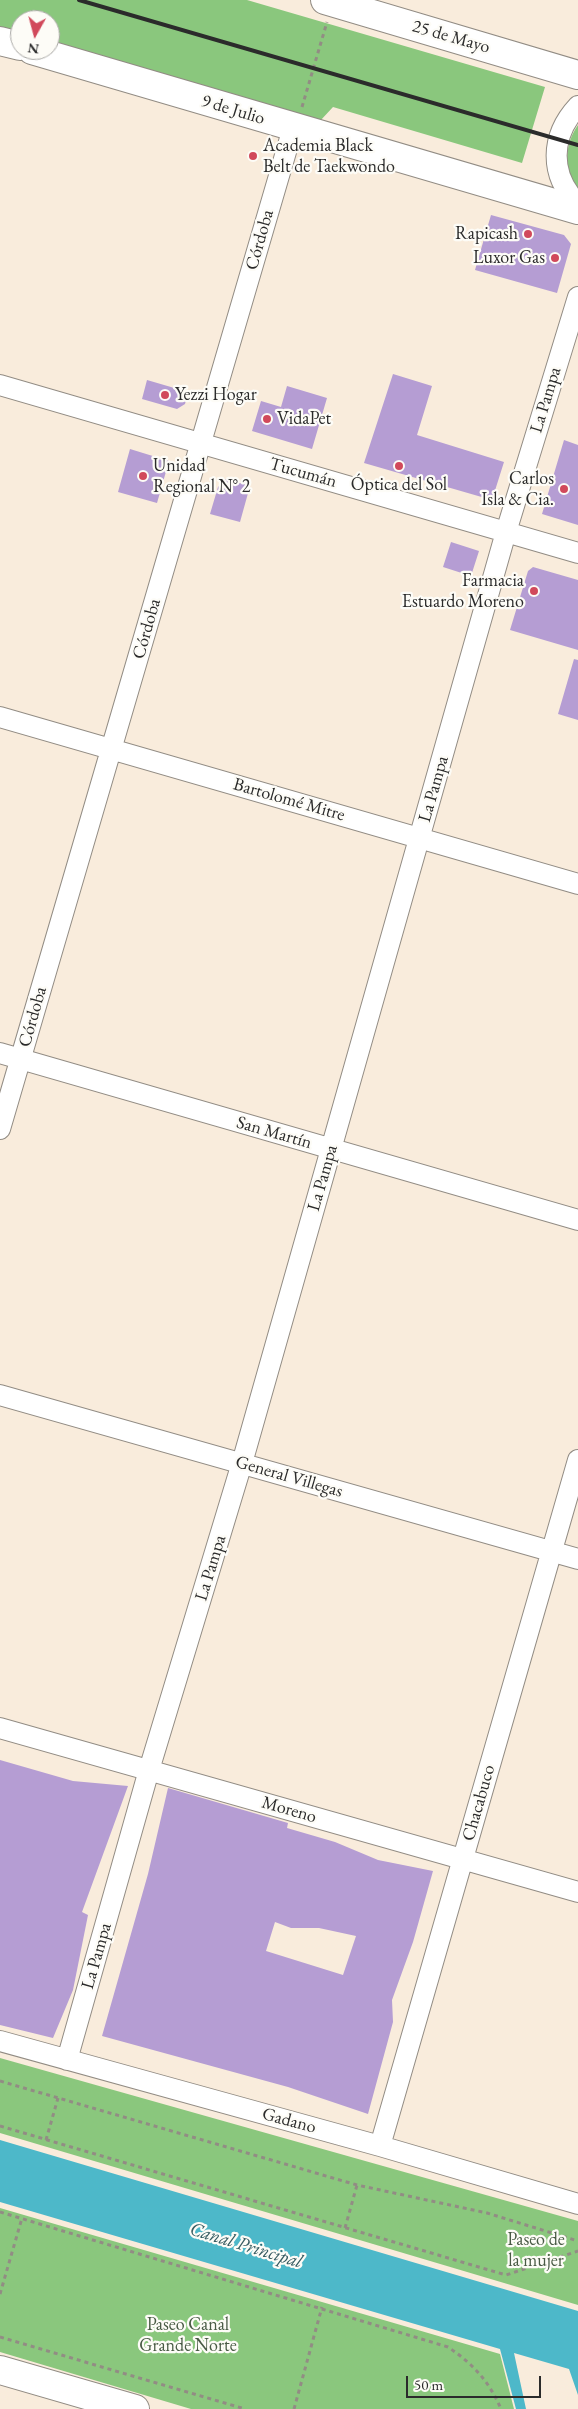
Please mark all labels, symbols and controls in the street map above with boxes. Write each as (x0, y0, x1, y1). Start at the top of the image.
north arrow (10, 10, 60, 60)
street label: 25 de Mayo (410, 16, 492, 58)
text: N (27, 39, 40, 59)
street label: 9 de Julio (199, 90, 267, 130)
place label: Academia Black Belt de Taekwondo (263, 135, 395, 178)
marker: Academia Black Belt de Taekwondo (247, 150, 259, 162)
street label: Córdoba (241, 207, 279, 273)
place label: Rapicash (455, 223, 518, 245)
marker: Rapicash (522, 228, 534, 240)
place label: Luxor Gas (473, 247, 545, 269)
marker: Luxor Gas (549, 252, 561, 264)
street label: La Pampa (526, 364, 566, 436)
place label: Yezzi Hogar (175, 384, 257, 406)
marker: Yezzi Hogar (159, 389, 171, 401)
place label: VidaPet (277, 408, 331, 430)
marker: VidaPet (261, 413, 273, 425)
street label: Tucumán (267, 453, 339, 493)
place label: Unidad Regional N° 2 (153, 455, 250, 498)
marker: Óptica del Sol (393, 460, 405, 472)
place label: Carlos Isla & Cia. (481, 468, 554, 510)
marker: Unidad Regional N° 2 (137, 470, 149, 482)
place label: Óptica del Sol (351, 474, 447, 496)
marker: Carlos Isla & Cia. (558, 483, 570, 495)
place label: Farmacia Estuardo Moreno (402, 570, 524, 612)
marker: Farmacia Estuardo Moreno (528, 585, 540, 597)
street label: Córdoba (128, 596, 166, 662)
street label: La Pampa (414, 753, 454, 825)
street label: Bartolomé Mitre (231, 774, 347, 826)
street label: Córdoba (14, 984, 52, 1050)
street label: San Martín (234, 1112, 314, 1154)
street label: La Pampa (303, 1142, 343, 1214)
street label: General Villegas (233, 1451, 345, 1503)
street label: La Pampa (191, 1532, 231, 1604)
street label: Chacabuco (458, 1762, 500, 1844)
street label: Moreno (259, 1792, 319, 1828)
street label: La Pampa (77, 1920, 117, 1992)
street label: Gadano (260, 2103, 318, 2139)
water label: Canal Principal (187, 2218, 305, 2274)
park label: Paseo de la mujer (507, 2229, 565, 2272)
park label: Paseo Canal Grande Norte (139, 2314, 237, 2356)
scale bar (408, 2366, 543, 2398)
text: 50 m (414, 2375, 443, 2394)

